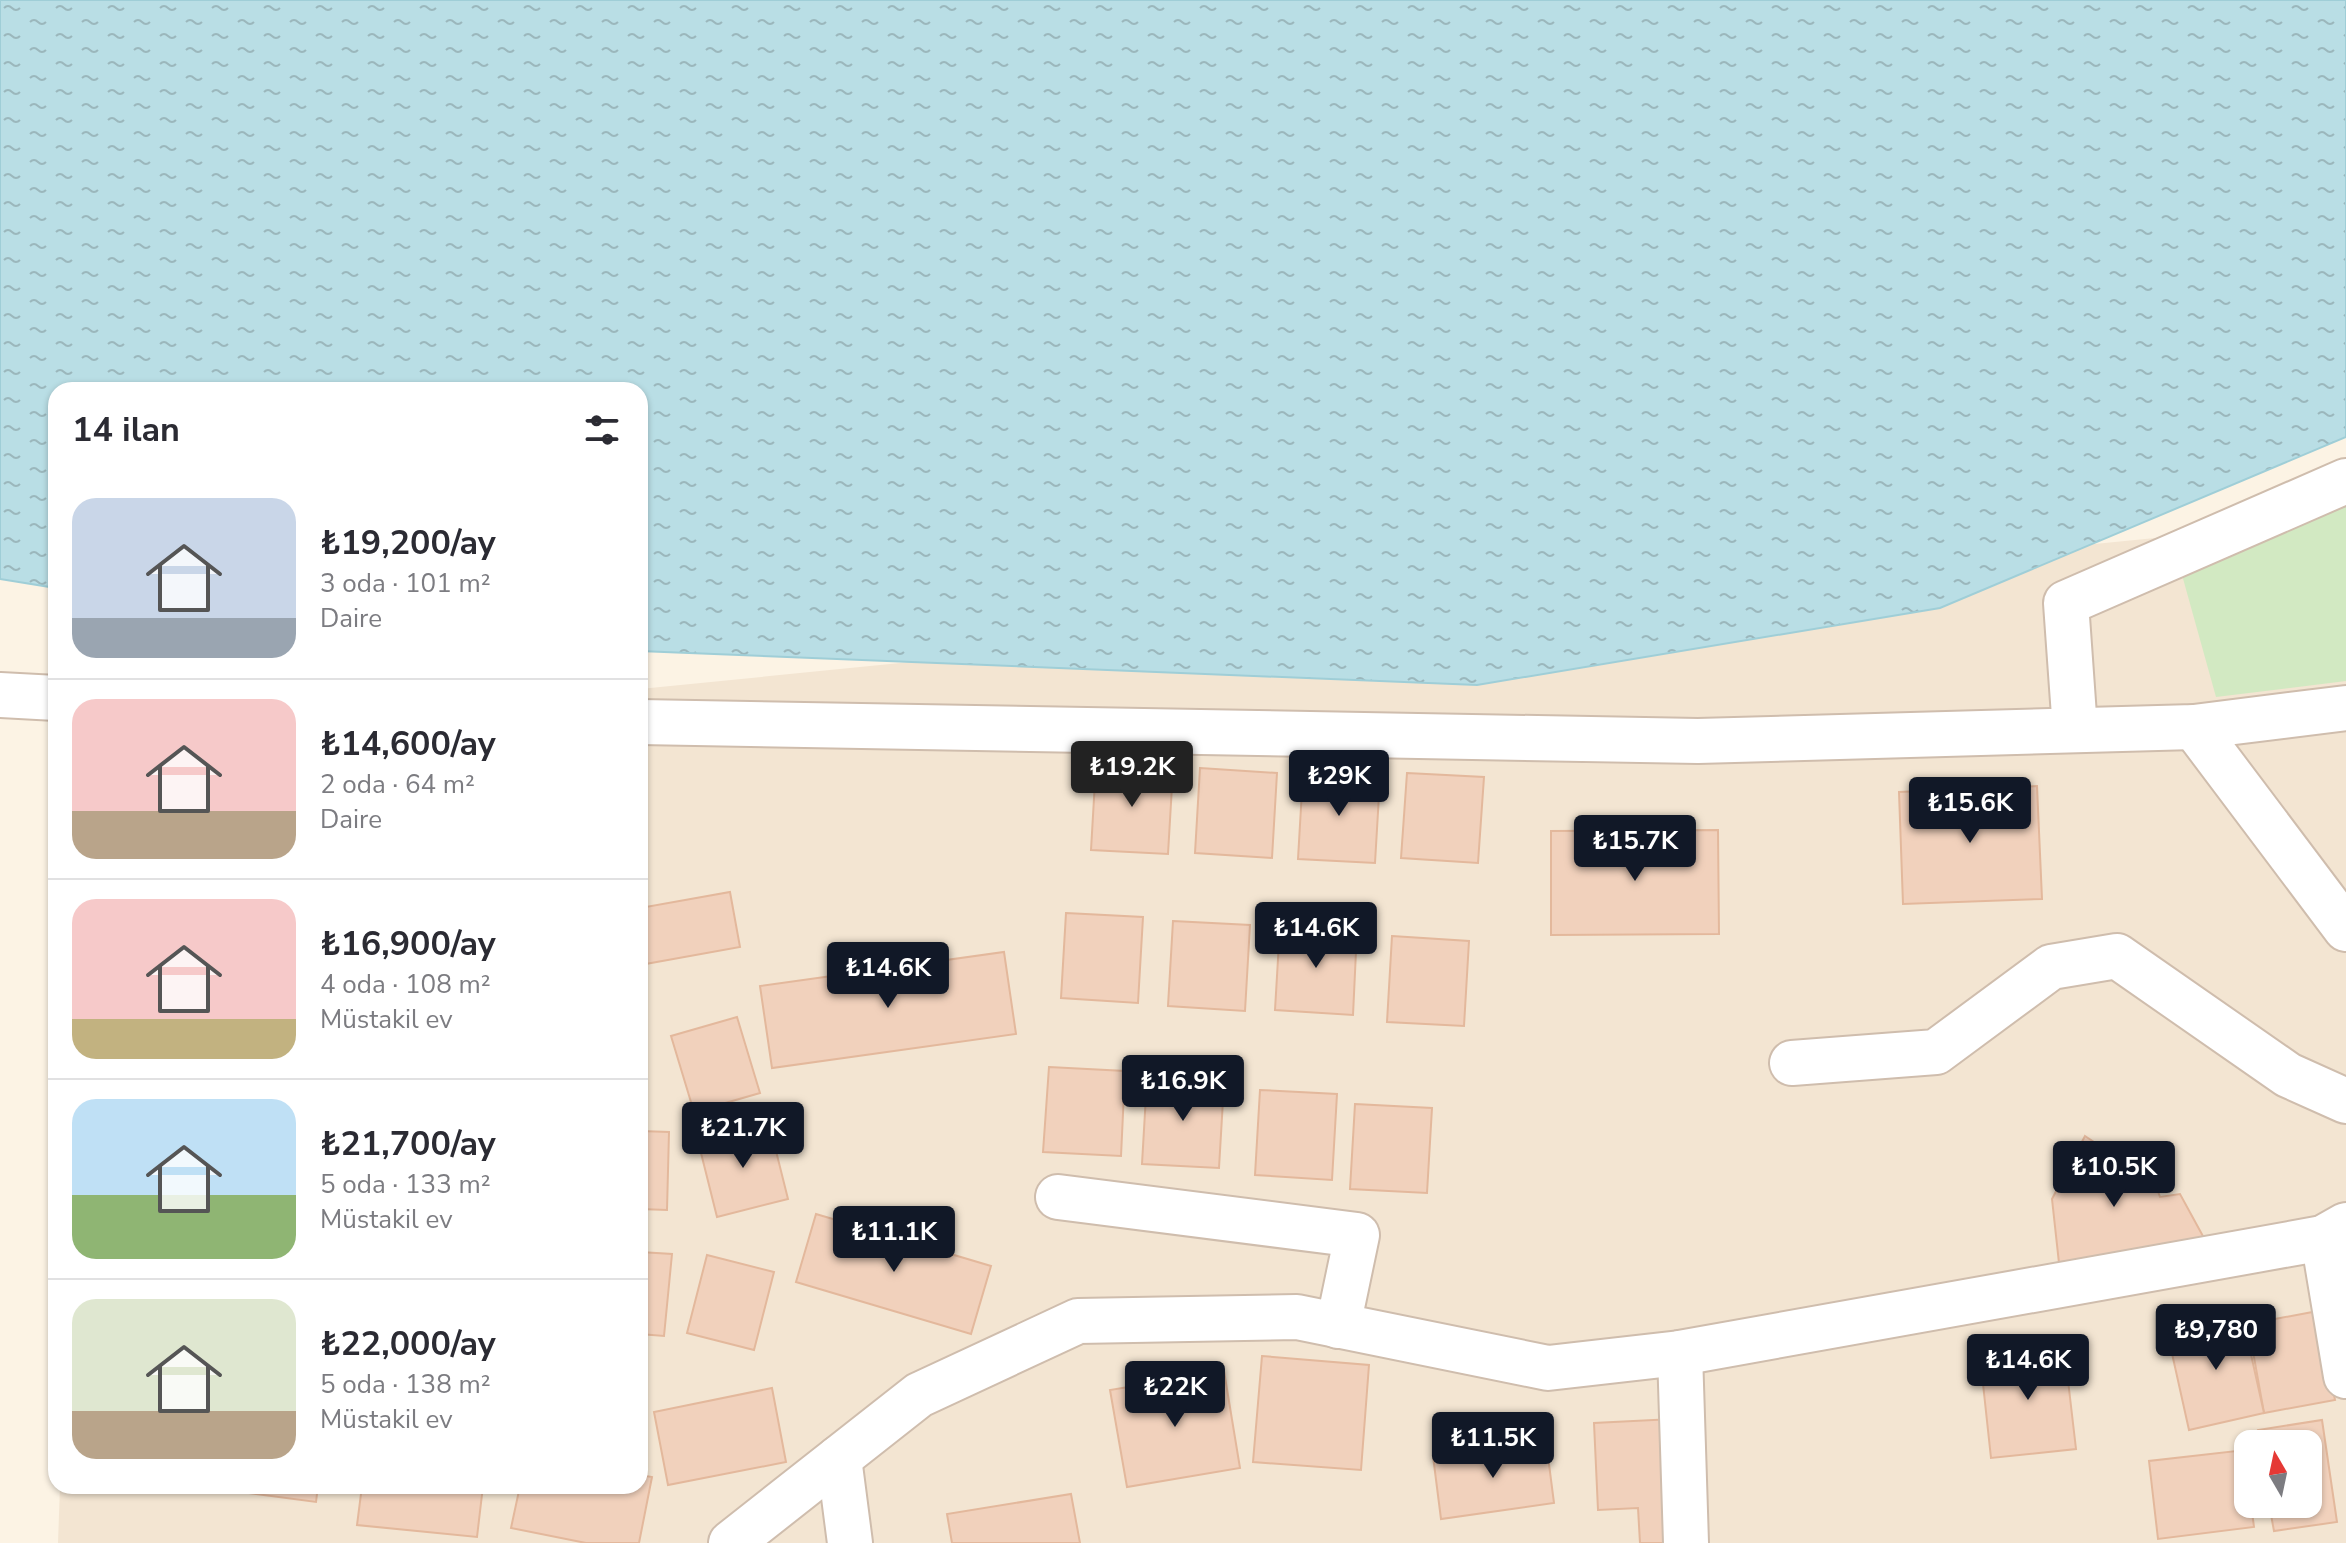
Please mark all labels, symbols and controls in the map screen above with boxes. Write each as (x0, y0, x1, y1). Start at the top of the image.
text: 14 ilan (72, 407, 180, 453)
icon: filters (580, 408, 624, 452)
text: ₺19,200/ay (320, 520, 496, 566)
icon: home (136, 530, 232, 626)
text: 3 oda · 101 m² (320, 566, 491, 601)
text: Daire (320, 601, 382, 636)
text: ₺14,600/ay (320, 721, 496, 767)
icon: home (136, 731, 232, 827)
pin: ₺19.2K (1067, 741, 1197, 809)
text: ₺19.2K (1089, 749, 1175, 784)
pin: ₺29K (1292, 750, 1386, 818)
text: ₺29K (1307, 758, 1371, 793)
text: 2 oda · 64 m² (320, 767, 475, 802)
pin: ₺15.6K (1905, 777, 2035, 845)
text: ₺15.6K (1927, 785, 2013, 820)
text: Daire (320, 802, 382, 837)
pin: ₺15.7K (1570, 815, 1700, 883)
text: ₺15.7K (1592, 823, 1678, 858)
pin: ₺14.6K (1251, 902, 1381, 970)
text: ₺14.6K (1273, 910, 1359, 945)
text: ₺16,900/ay (320, 921, 496, 967)
icon: home (136, 931, 232, 1027)
pin: ₺14.6K (823, 942, 953, 1010)
text: ₺14.6K (845, 950, 931, 985)
text: 4 oda · 108 m² (320, 967, 491, 1002)
text: Müstakil ev (320, 1002, 453, 1037)
pin: ₺16.9K (1118, 1055, 1248, 1123)
text: ₺16.9K (1140, 1063, 1226, 1098)
pin: ₺21.7K (678, 1102, 808, 1170)
text: ₺21.7K (700, 1110, 786, 1145)
text: ₺21,700/ay (320, 1121, 496, 1167)
icon: home (136, 1131, 232, 1227)
pin: ₺10.5K (2049, 1141, 2179, 1209)
text: ₺10.5K (2071, 1149, 2157, 1184)
text: 5 oda · 133 m² (320, 1167, 491, 1202)
text: Müstakil ev (320, 1202, 453, 1237)
pin: ₺11.1K (829, 1206, 959, 1274)
text: ₺11.1K (851, 1214, 937, 1249)
pin: ₺9,780 (2151, 1304, 2281, 1372)
text: ₺9,780 (2174, 1312, 2258, 1347)
text: ₺22,000/ay (320, 1321, 496, 1367)
icon: home (136, 1331, 232, 1427)
pin: ₺14.6K (1963, 1334, 2093, 1402)
text: ₺14.6K (1985, 1342, 2071, 1377)
pin: ₺22K (1128, 1361, 1222, 1429)
text: 5 oda · 138 m² (320, 1367, 491, 1402)
text: ₺22K (1143, 1369, 1207, 1404)
text: Müstakil ev (320, 1402, 453, 1437)
pin: ₺11.5K (1428, 1412, 1558, 1480)
text: ₺11.5K (1450, 1420, 1536, 1455)
north arrow (2234, 1430, 2322, 1518)
map controls (2234, 1430, 2322, 1518)

